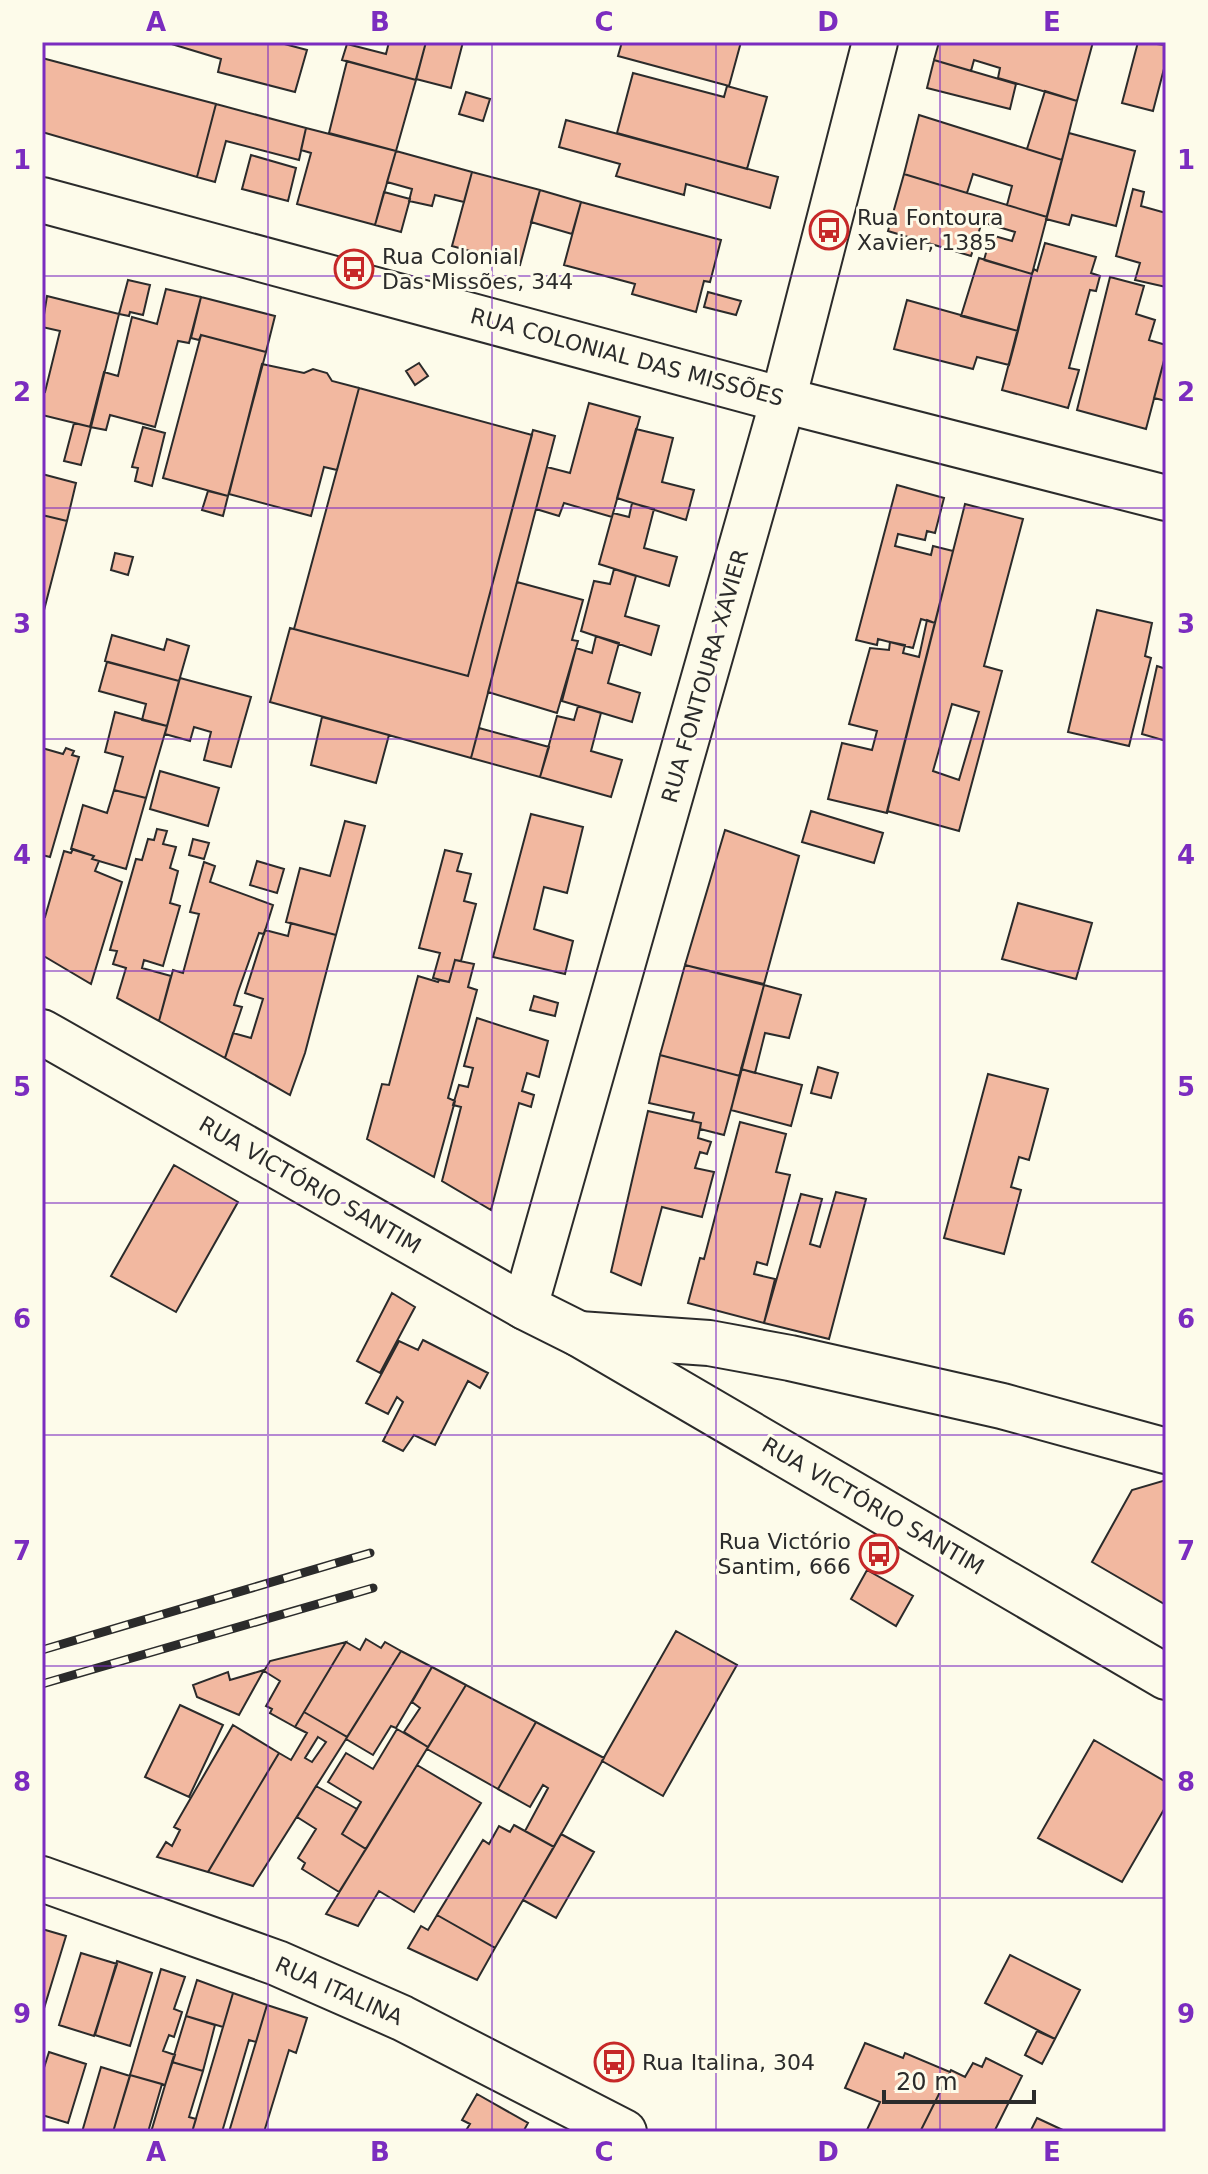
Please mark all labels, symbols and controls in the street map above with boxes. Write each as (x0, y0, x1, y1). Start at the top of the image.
text: A (146, 7, 166, 37)
text: B (370, 7, 390, 37)
text: C (594, 7, 614, 37)
text: D (817, 7, 839, 37)
text: E (1043, 7, 1061, 37)
text: 1 (13, 145, 31, 175)
text: 1 (1177, 145, 1195, 175)
place label: Rua Fontoura Xavier, 1385 (857, 205, 1004, 255)
bus stop icon: Rua Fontoura Xavier, 1385 (808, 209, 850, 251)
place label: Rua Colonial Das Missões, 344 (382, 244, 573, 294)
bus stop icon: Rua Colonial Das Missões, 344 (333, 248, 375, 290)
street label: RUA COLONIAL DAS MISSÕES (468, 302, 787, 411)
text: 2 (13, 377, 31, 407)
text: 2 (1177, 377, 1195, 407)
street label: RUA FONTOURA XAVIER (657, 546, 753, 806)
text: 3 (13, 609, 31, 639)
text: 3 (1177, 609, 1195, 639)
text: 4 (13, 840, 31, 870)
text: 4 (1177, 840, 1195, 870)
text: 5 (13, 1072, 31, 1102)
text: 5 (1177, 1072, 1195, 1102)
street label: RUA VICTÓRIO SANTIM (195, 1111, 425, 1259)
text: 6 (13, 1304, 31, 1334)
text: 6 (1177, 1304, 1195, 1334)
street label: RUA VICTÓRIO SANTIM (758, 1432, 988, 1580)
place label: Rua Victório Santim, 666 (717, 1529, 851, 1579)
bus stop icon: Rua Victório Santim, 666 (858, 1533, 900, 1575)
text: 7 (13, 1536, 31, 1566)
text: 7 (1177, 1536, 1195, 1566)
text: 8 (13, 1767, 31, 1797)
text: 8 (1177, 1767, 1195, 1797)
street label: RUA ITALINA (271, 1952, 407, 2030)
text: 9 (13, 1999, 31, 2029)
text: 9 (1177, 1999, 1195, 2029)
bus stop icon: Rua Italina, 304 (593, 2041, 635, 2083)
place label: Rua Italina, 304 (642, 2050, 815, 2075)
scale bar (884, 2054, 1034, 2104)
text: 20 m (896, 2068, 958, 2096)
text: A (146, 2137, 166, 2167)
text: B (370, 2137, 390, 2167)
text: C (594, 2137, 614, 2167)
text: D (817, 2137, 839, 2167)
text: E (1043, 2137, 1061, 2167)

